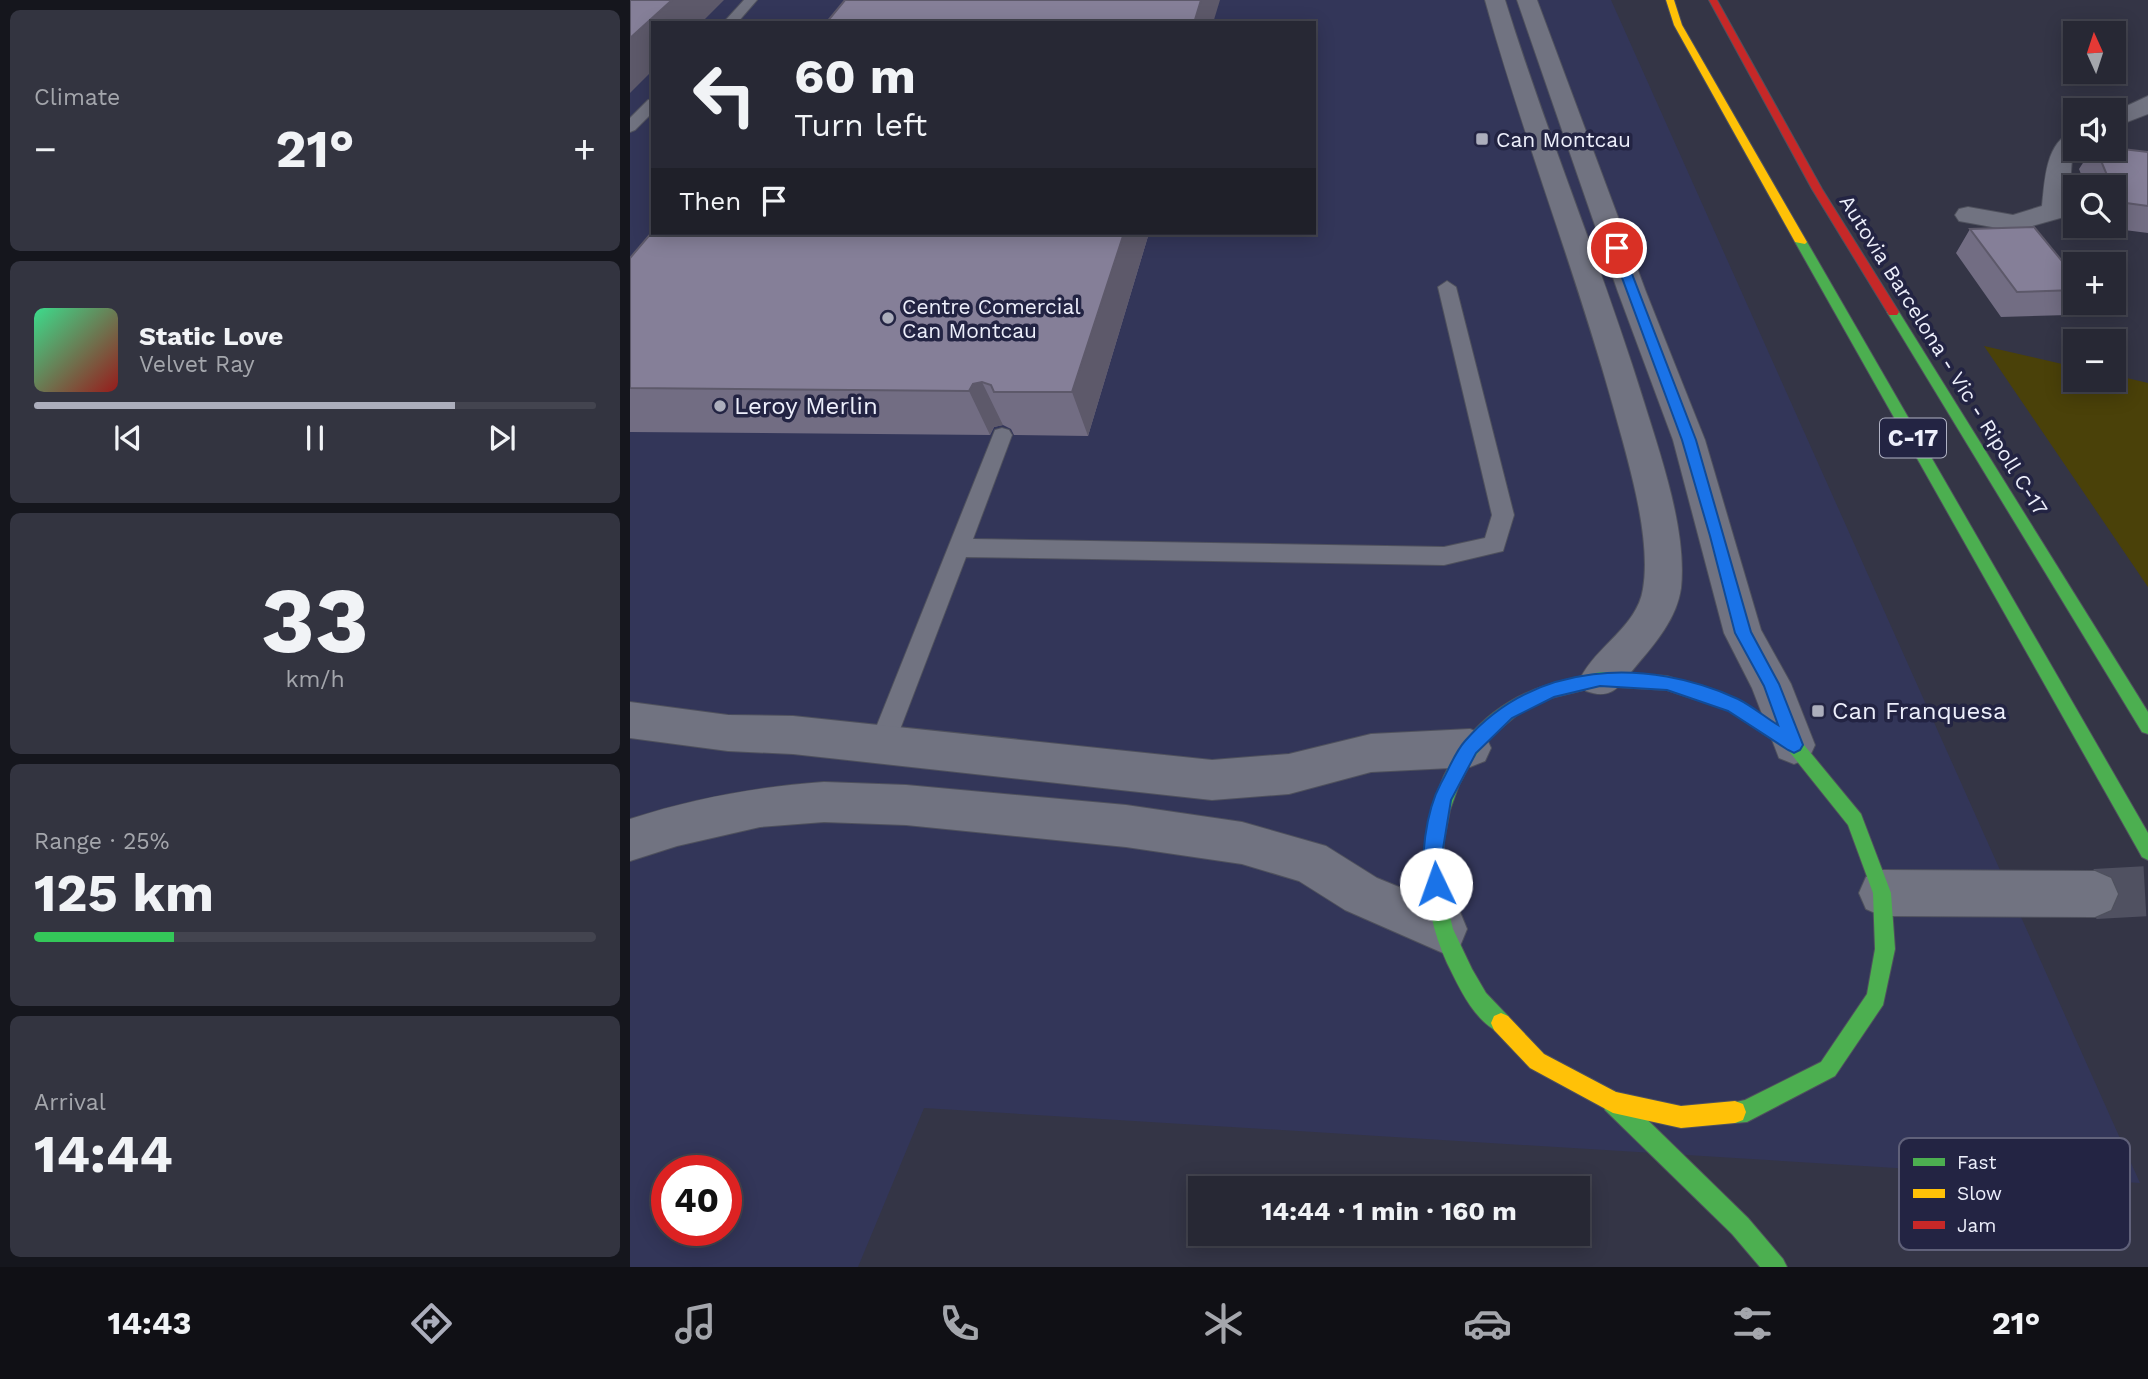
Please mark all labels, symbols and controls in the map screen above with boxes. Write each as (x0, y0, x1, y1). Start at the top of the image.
north arrow (2063, 21, 2126, 84)
map controls (2063, 21, 2126, 392)
text: 60 m (794, 47, 916, 105)
icon: left (679, 49, 770, 140)
text: Climate (34, 84, 120, 111)
button: sound (2063, 98, 2126, 161)
text: Turn left (794, 106, 927, 144)
text: 21° (275, 119, 355, 180)
text: − (34, 127, 57, 171)
text: + (573, 127, 596, 171)
place label: Can Montcau (1496, 127, 1631, 152)
marker: Can Montcau (1474, 131, 1490, 147)
button: search (2063, 175, 2126, 238)
icon: arrive (755, 182, 793, 220)
text: Then (679, 186, 741, 216)
street label: Autovia Barcelona - Vic - Ripoll C-17 (1834, 189, 2054, 521)
pin (1587, 218, 1647, 278)
icon: arrive (1598, 229, 1636, 267)
button: + (2063, 252, 2126, 315)
place label: Centre Comercial Can Montcau (902, 294, 1081, 343)
marker: Centre Comercial Can Montcau (880, 310, 896, 326)
text: Static Love (139, 321, 283, 351)
button: − (2063, 329, 2126, 392)
text: Velvet Ray (139, 351, 255, 378)
place label: Leroy Merlin (734, 392, 878, 420)
marker: Leroy Merlin (712, 398, 728, 414)
road number: C-17 (1880, 418, 1946, 458)
icon: previous (109, 419, 147, 457)
icon: pause (296, 419, 334, 457)
icon: next (483, 419, 521, 457)
text: 33 (261, 567, 369, 674)
text: km/h (285, 666, 345, 693)
place label: Can Franquesa (1832, 697, 2007, 725)
marker: Can Franquesa (1810, 703, 1826, 719)
text: Range · 25% (34, 828, 169, 855)
position arrow (1399, 847, 1473, 921)
text: 125 km (34, 863, 214, 924)
text: Arrival (34, 1089, 106, 1116)
text: 14:44 (34, 1124, 173, 1185)
legend (1899, 1138, 2130, 1250)
text: Fast (1957, 1151, 1996, 1174)
speed limit sign: 40 (651, 1155, 742, 1246)
text: Slow (1957, 1182, 2002, 1205)
text: 14:44 · 1 min · 160 m (1261, 1196, 1517, 1226)
text: Jam (1957, 1214, 1996, 1237)
icon: directions (407, 1299, 456, 1348)
icon: music (671, 1299, 720, 1348)
icon: phone (935, 1299, 984, 1348)
icon: climate (1199, 1299, 1248, 1348)
icon: car (1463, 1299, 1512, 1348)
icon: filters (1728, 1299, 1777, 1348)
text: 14:43 (108, 1304, 191, 1342)
text: 21° (1992, 1304, 2040, 1342)

